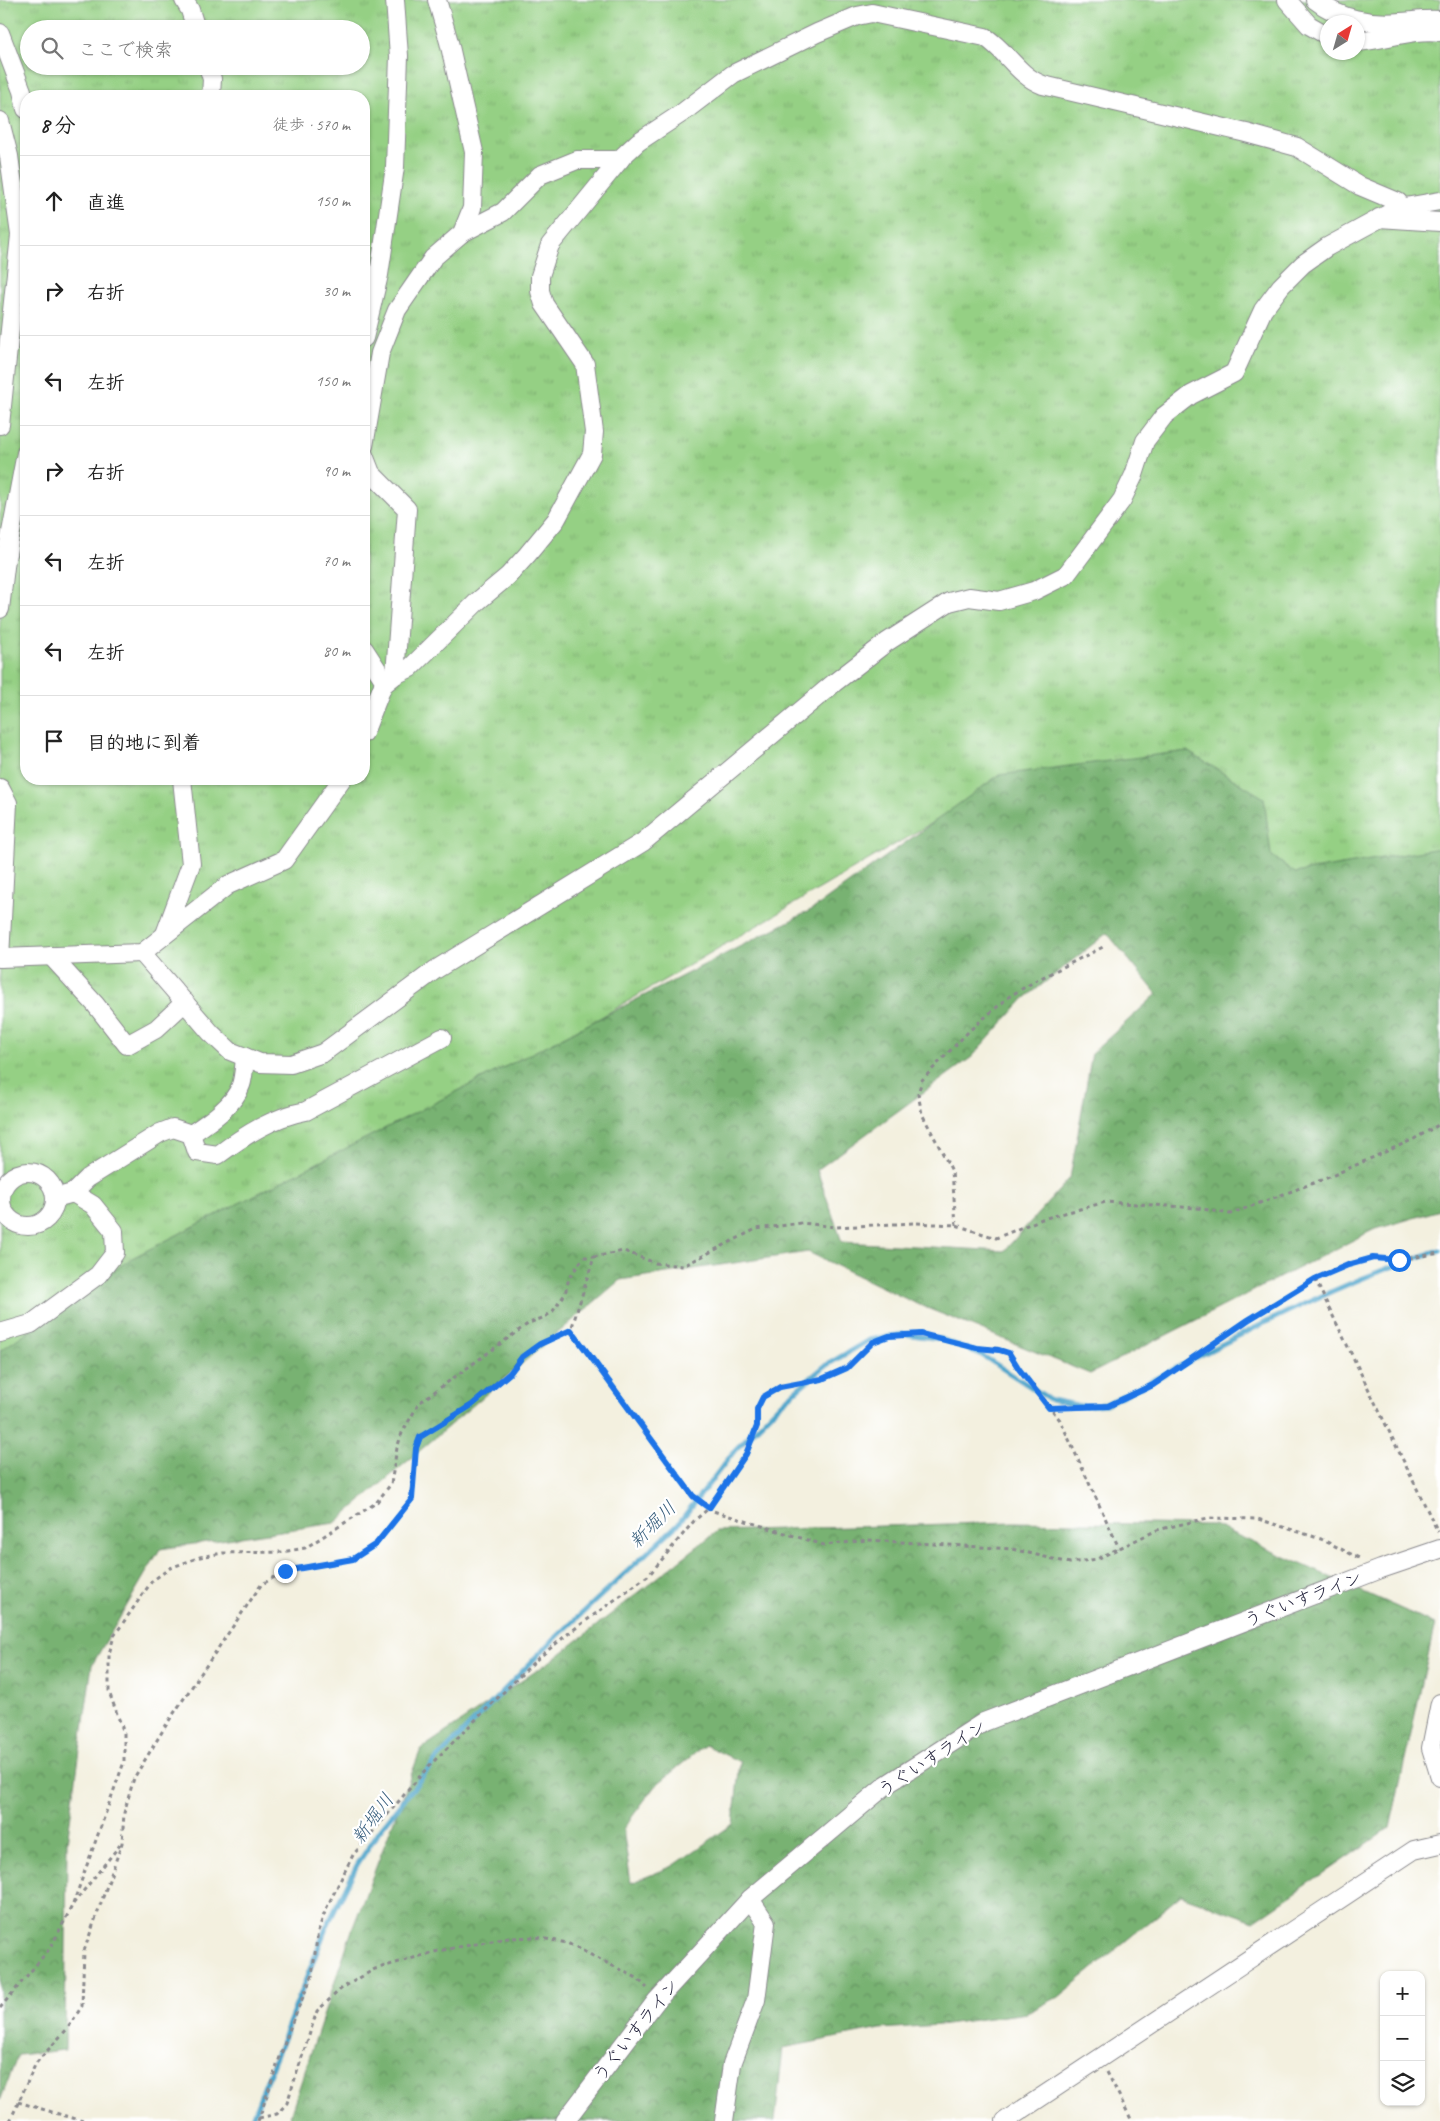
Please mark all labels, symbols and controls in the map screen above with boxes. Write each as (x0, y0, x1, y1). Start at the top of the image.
north arrow (1320, 15, 1365, 60)
search box (20, 20, 370, 75)
icon: search (38, 34, 66, 62)
text: ここで検索 (78, 38, 173, 62)
text: 8 分 (40, 112, 76, 138)
text: 徒歩 · 570 m (273, 115, 350, 135)
icon: ahead (40, 187, 68, 215)
text: 直進 (87, 191, 125, 215)
text: 150 m (316, 191, 350, 211)
icon: right (40, 277, 68, 305)
text: 右折 (87, 281, 125, 305)
text: 30 m (323, 281, 350, 301)
icon: left (40, 367, 68, 395)
text: 左折 (87, 371, 125, 395)
text: 150 m (316, 371, 350, 391)
icon: right (40, 457, 68, 485)
text: 右折 (87, 461, 125, 485)
text: 90 m (323, 461, 350, 481)
icon: left (40, 547, 68, 575)
text: 左折 (87, 551, 125, 575)
text: 70 m (323, 551, 350, 571)
icon: left (40, 637, 68, 665)
text: 左折 (87, 641, 125, 665)
text: 80 m (323, 641, 350, 661)
icon: arrive (40, 727, 68, 755)
text: 目的地に到着 (87, 731, 201, 755)
route start (1388, 1249, 1411, 1272)
water label: 新堀川 (624, 1496, 681, 1553)
route end (274, 1560, 297, 1583)
street label: うぐいすライン (1241, 1566, 1365, 1632)
street label: うぐいすライン (873, 1715, 991, 1801)
water label: 新堀川 (346, 1788, 399, 1849)
map controls (1380, 1971, 1425, 2106)
button: + (1380, 1971, 1425, 2016)
street label: うぐいすライン (588, 1974, 684, 2086)
button: − (1380, 2016, 1425, 2061)
button: layers (1380, 2061, 1425, 2106)

